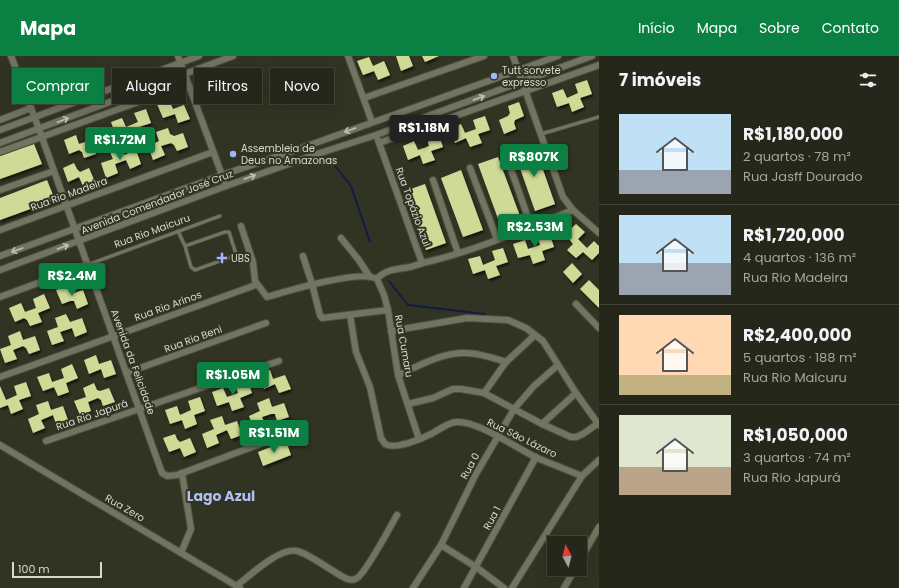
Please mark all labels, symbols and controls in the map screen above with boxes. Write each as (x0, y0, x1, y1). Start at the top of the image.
text: Mapa (20, 15, 76, 42)
text: Início (638, 18, 675, 38)
text: Mapa (697, 18, 737, 38)
text: Sobre (759, 18, 800, 38)
text: Contato (822, 18, 879, 38)
place label: Tutt sorvete expresso (502, 63, 561, 90)
chip: Comprar (12, 68, 104, 104)
chip: Alugar (112, 68, 186, 104)
chip: Filtros (194, 68, 262, 104)
chip: Novo (270, 68, 334, 104)
text: 7 imóveis (619, 68, 701, 92)
icon: filters (857, 69, 879, 91)
marker: Tutt sorvete expresso (489, 71, 499, 81)
one-way arrow (473, 93, 485, 101)
pin: R$1.18M (387, 115, 461, 149)
one-way arrow (56, 116, 68, 124)
text: R$1.18M (399, 118, 449, 137)
text: R$1,180,000 (743, 122, 843, 146)
pin: R$1.72M (83, 127, 157, 161)
one-way arrow (344, 127, 356, 135)
text: R$1.72M (94, 130, 146, 149)
icon: home (651, 130, 699, 178)
place label: Assembleia de Deus no Amazonas (241, 141, 337, 168)
pin: R$807K (501, 144, 567, 178)
text: R$807K (509, 147, 559, 166)
text: 2 quartos · 78 m² (743, 147, 851, 166)
marker: Assembleia de Deus no Amazonas (228, 149, 238, 159)
street label: Rua Topázio Azul (392, 165, 434, 249)
street label: Avenida Comendador José Cruz (79, 166, 236, 238)
text: Rua Jasff Dourado (743, 167, 863, 186)
street label: Rua Rio Madeira (28, 173, 110, 215)
one-way arrow (244, 173, 256, 181)
street label: Rua Rio Maicuru (112, 210, 192, 252)
pin: R$2.53M (498, 214, 572, 248)
text: R$2.53M (507, 217, 563, 236)
text: R$1,720,000 (743, 223, 845, 247)
icon: home (651, 231, 699, 279)
one-way arrow (57, 243, 69, 251)
one-way arrow (10, 247, 23, 254)
text: 4 quartos · 136 m² (743, 248, 856, 267)
place label: UBS (231, 251, 250, 266)
marker: UBS (216, 252, 228, 264)
pin: R$2.4M (39, 263, 105, 297)
text: R$2.4M (48, 266, 96, 285)
text: Rua Rio Madeira (743, 268, 848, 287)
street label: Rua Rio Arinos (132, 287, 204, 325)
street label: Avenida da Felicidade (107, 307, 159, 417)
street label: Rua Cumaru (391, 314, 417, 378)
street label: Rua Rio Beni (162, 322, 224, 356)
text: R$2,400,000 (743, 323, 852, 347)
icon: home (651, 331, 699, 379)
text: 5 quartos · 188 m² (743, 348, 857, 367)
pin: R$1.05M (196, 362, 270, 396)
text: R$1.05M (206, 365, 260, 384)
text: Rua Rio Maicuru (743, 368, 847, 387)
street label: Rua Rio Japurá (54, 396, 130, 434)
street label: Rua São Lázaro (484, 415, 560, 461)
pin: R$1.51M (237, 420, 311, 454)
text: R$1.51M (249, 423, 299, 442)
text: R$1,050,000 (743, 423, 848, 447)
icon: home (651, 431, 699, 479)
text: 3 quartos · 74 m² (743, 448, 851, 467)
street label: Rua 0 (457, 450, 483, 482)
text: Rua Rio Japurá (743, 468, 841, 487)
district label: Lago Azul (187, 486, 255, 506)
street label: Rua Zero (102, 491, 148, 525)
street label: Rua 1 (479, 503, 505, 533)
north arrow (547, 536, 587, 576)
map controls (547, 536, 587, 576)
scale bar (12, 560, 102, 579)
text: 100 m (18, 561, 50, 577)

